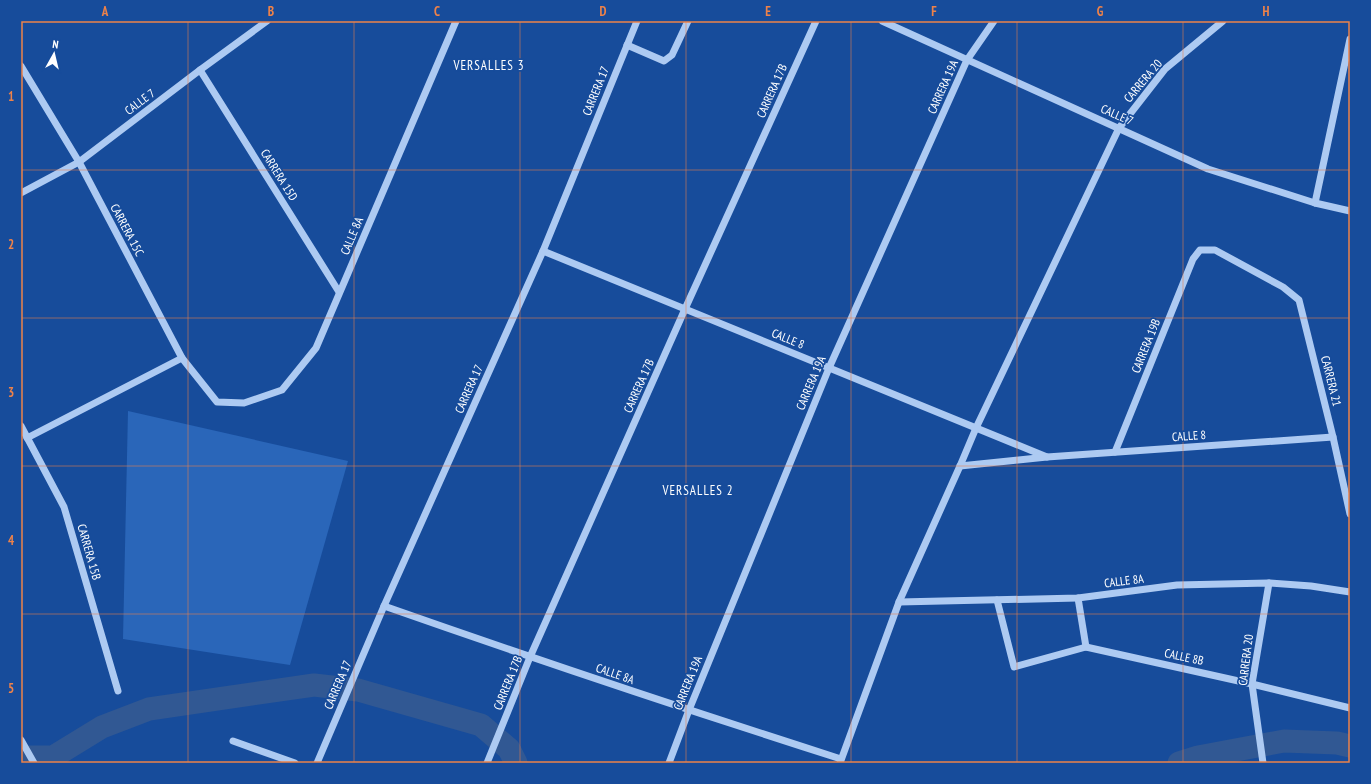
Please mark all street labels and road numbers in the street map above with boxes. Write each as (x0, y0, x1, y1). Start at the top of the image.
street label: CARRERA 20 (1120, 56, 1165, 105)
street label: CARRERA 19A (924, 57, 961, 116)
street label: CARRERA 17B (753, 61, 790, 120)
street label: CARRERA 17 (579, 64, 612, 118)
street label: CALLE 7 (122, 85, 158, 118)
street label: CALLE 7 (1099, 101, 1136, 128)
street label: CARRERA 15D (258, 146, 301, 203)
street label: CARRERA 15C (107, 201, 148, 259)
street label: CALLE 8A (337, 214, 366, 257)
street label: CARRERA 19B (1128, 316, 1163, 375)
street label: CALLE 8 (770, 325, 807, 352)
street label: CARRERA 19A (792, 353, 829, 412)
street label: CARRERA 21 (1318, 354, 1345, 408)
street label: CARRERA 17B (620, 356, 657, 415)
street label: CARRERA 17 (451, 362, 486, 415)
street label: CALLE 8 (1172, 427, 1206, 444)
street label: CARRERA 15B (74, 522, 105, 582)
street label: CALLE 8A (1103, 571, 1145, 590)
street label: CARRERA 20 (1235, 633, 1256, 686)
street label: CALLE 8B (1163, 645, 1205, 668)
street label: CARRERA 17B (490, 653, 525, 712)
street label: CARRERA 19A (670, 653, 705, 712)
street label: CARRERA 17 (321, 658, 355, 712)
street label: CALLE 8A (594, 660, 637, 687)

